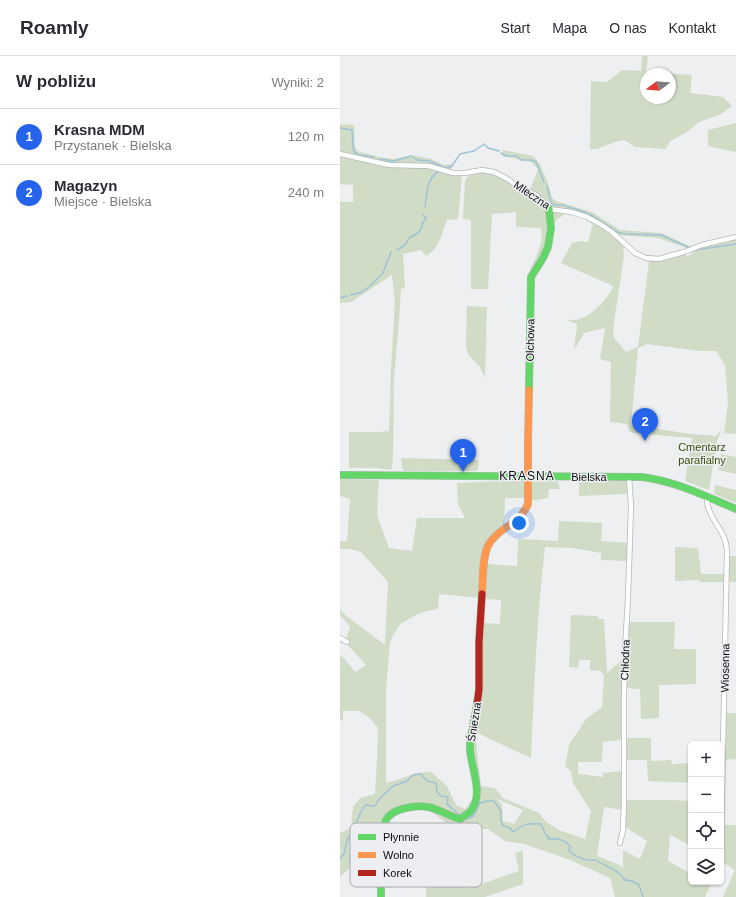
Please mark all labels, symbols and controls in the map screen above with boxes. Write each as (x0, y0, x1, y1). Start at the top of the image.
text: Roamly (20, 17, 89, 38)
text: Start (501, 20, 530, 36)
text: Mapa (552, 20, 587, 36)
text: O nas (609, 20, 647, 36)
text: Kontakt (669, 20, 716, 36)
north arrow (640, 68, 676, 104)
text: W pobliżu (16, 72, 96, 91)
text: Wyniki: 2 (271, 75, 324, 90)
text: Krasna MDM (54, 121, 145, 138)
text: 1 (25, 129, 33, 144)
text: 120 m (288, 129, 324, 144)
text: Przystanek · Bielska (54, 138, 172, 153)
text: Magazyn (54, 177, 117, 194)
street label: Mleczna (512, 179, 553, 212)
text: 2 (25, 185, 33, 200)
text: 240 m (288, 185, 324, 200)
text: Miejsce · Bielska (54, 194, 152, 209)
street label: Olchowa (524, 318, 536, 361)
pin: 2 (632, 408, 658, 441)
pin: 1 (450, 439, 476, 472)
park label: Cmentarz parafialny (678, 441, 726, 466)
district label: KRASNA (499, 469, 555, 483)
street label: Bielska (571, 471, 608, 483)
your location (509, 513, 529, 533)
street label: Chłodna (618, 638, 632, 681)
street label: Wiosenna (719, 643, 731, 693)
street label: Śnieżna (465, 701, 483, 743)
map controls (688, 741, 724, 885)
button: + (688, 741, 724, 777)
button: − (688, 777, 724, 813)
button: locate (688, 813, 724, 849)
legend (350, 823, 482, 887)
text: Płynnie (383, 831, 419, 843)
text: Wolno (383, 849, 414, 861)
button: layers (688, 849, 724, 885)
text: Korek (383, 867, 412, 879)

